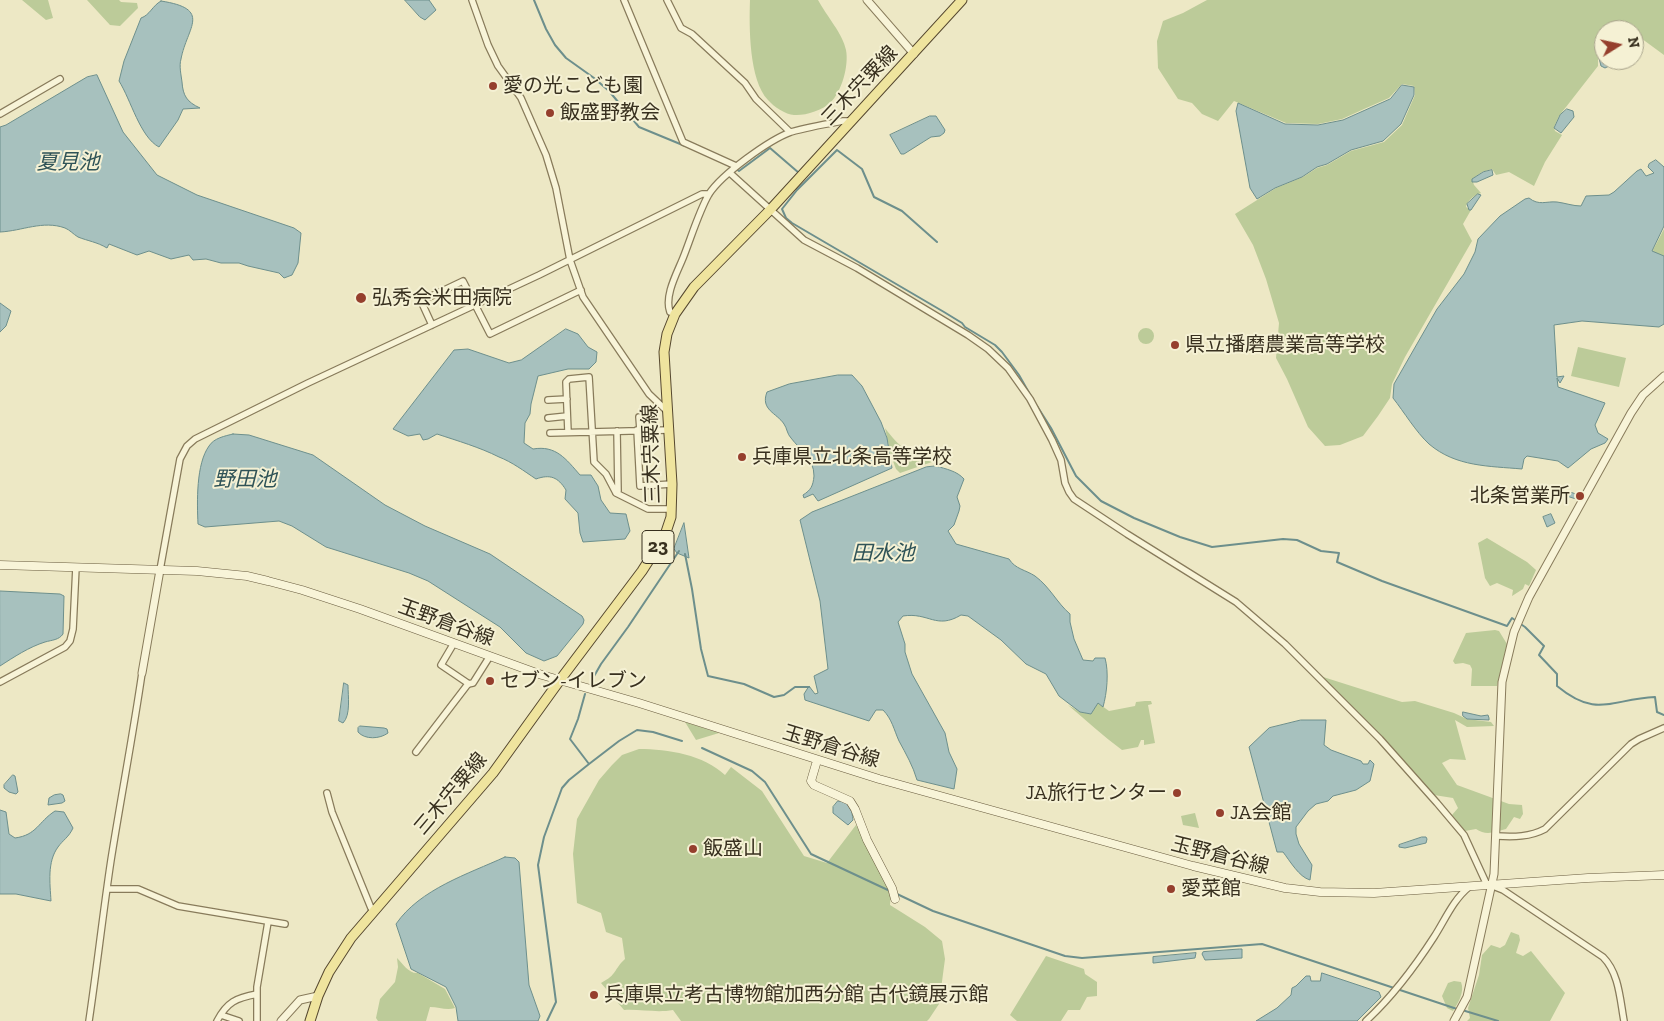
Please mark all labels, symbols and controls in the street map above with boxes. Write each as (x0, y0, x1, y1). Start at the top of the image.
north arrow (1594, 20, 1644, 70)
text: N (1624, 36, 1643, 49)
street label: 三木宍粟線 (817, 41, 903, 131)
place label: 愛の光こども園 (503, 74, 643, 98)
marker: 愛の光こども園 (487, 80, 499, 92)
place label: 飯盛野教会 (560, 101, 660, 125)
marker: 飯盛野教会 (544, 107, 556, 119)
water label: 夏見池 (37, 150, 99, 176)
place label: 弘秀会米田病院 (372, 286, 512, 310)
marker: 弘秀会米田病院 (354, 291, 368, 305)
place label: 県立播磨農業高等学校 (1185, 333, 1385, 357)
marker: 県立播磨農業高等学校 (1169, 339, 1181, 351)
street label: 三木宍粟線 (638, 404, 666, 504)
place label: 兵庫県立北条高等学校 (752, 445, 952, 469)
marker: 兵庫県立北条高等学校 (736, 451, 748, 463)
water label: 野田池 (214, 467, 276, 493)
place label: 北条営業所 (1470, 484, 1570, 508)
marker: 北条営業所 (1574, 490, 1586, 502)
road number: 23 (642, 530, 674, 564)
water label: 田水池 (852, 541, 914, 567)
street label: 玉野倉谷線 (395, 595, 497, 651)
place label: セブン-イレブン (500, 669, 647, 693)
marker: セブン-イレブン (484, 675, 496, 687)
street label: 玉野倉谷線 (780, 721, 882, 773)
street label: 三木宍粟線 (410, 748, 492, 840)
place label: JA旅行センター (1026, 781, 1167, 805)
marker: JA旅行センター (1171, 787, 1183, 799)
place label: JA会館 (1230, 801, 1291, 825)
marker: JA会館 (1214, 807, 1226, 819)
street label: 玉野倉谷線 (1169, 832, 1271, 880)
place label: 飯盛山 (703, 837, 763, 861)
marker: 飯盛山 (687, 843, 699, 855)
place label: 愛菜館 (1181, 877, 1241, 901)
marker: 愛菜館 (1165, 883, 1177, 895)
place label: 兵庫県立考古博物館加西分館 古代鏡展示館 (604, 983, 989, 1007)
marker: 兵庫県立考古博物館加西分館 古代鏡展示館 (588, 989, 600, 1001)

